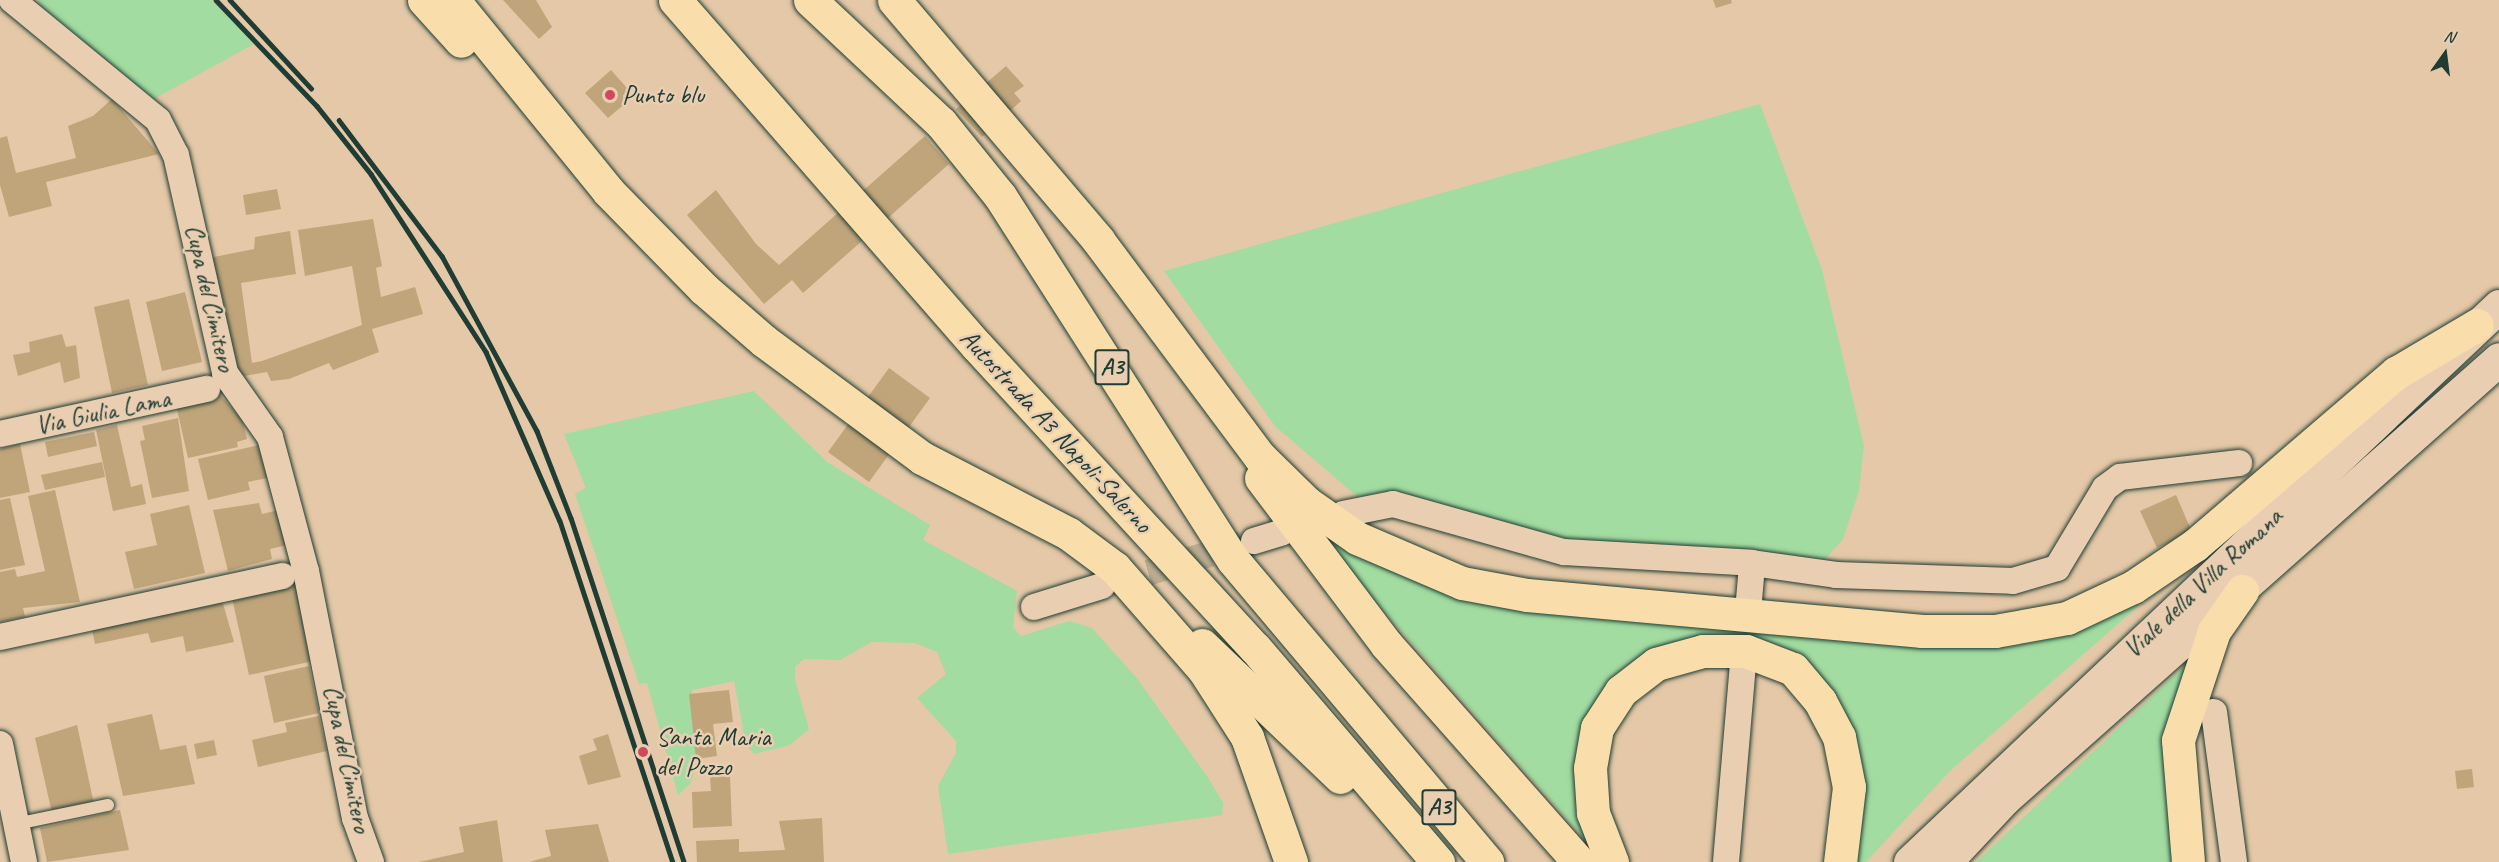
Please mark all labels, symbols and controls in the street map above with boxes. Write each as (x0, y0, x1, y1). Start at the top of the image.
north arrow (2415, 24, 2475, 84)
text: N (2442, 26, 2457, 47)
place label: Punto blu (622, 79, 704, 111)
marker: Punto blu (603, 88, 617, 102)
street label: Cupa del Cimitero (178, 222, 242, 374)
street label: Autostrada A3 Napoli-Salerno (954, 323, 1158, 539)
road number: A3 (1094, 346, 1130, 388)
street label: Via Giulia Lama (33, 383, 173, 441)
street label: Viale della Villa Romana (2118, 502, 2288, 664)
street label: Cupa del Cimitero (316, 683, 378, 835)
place label: Santa Maria del Pozzo (656, 721, 772, 782)
marker: Santa Maria del Pozzo (634, 743, 652, 761)
road number: A3 (1421, 786, 1457, 828)

